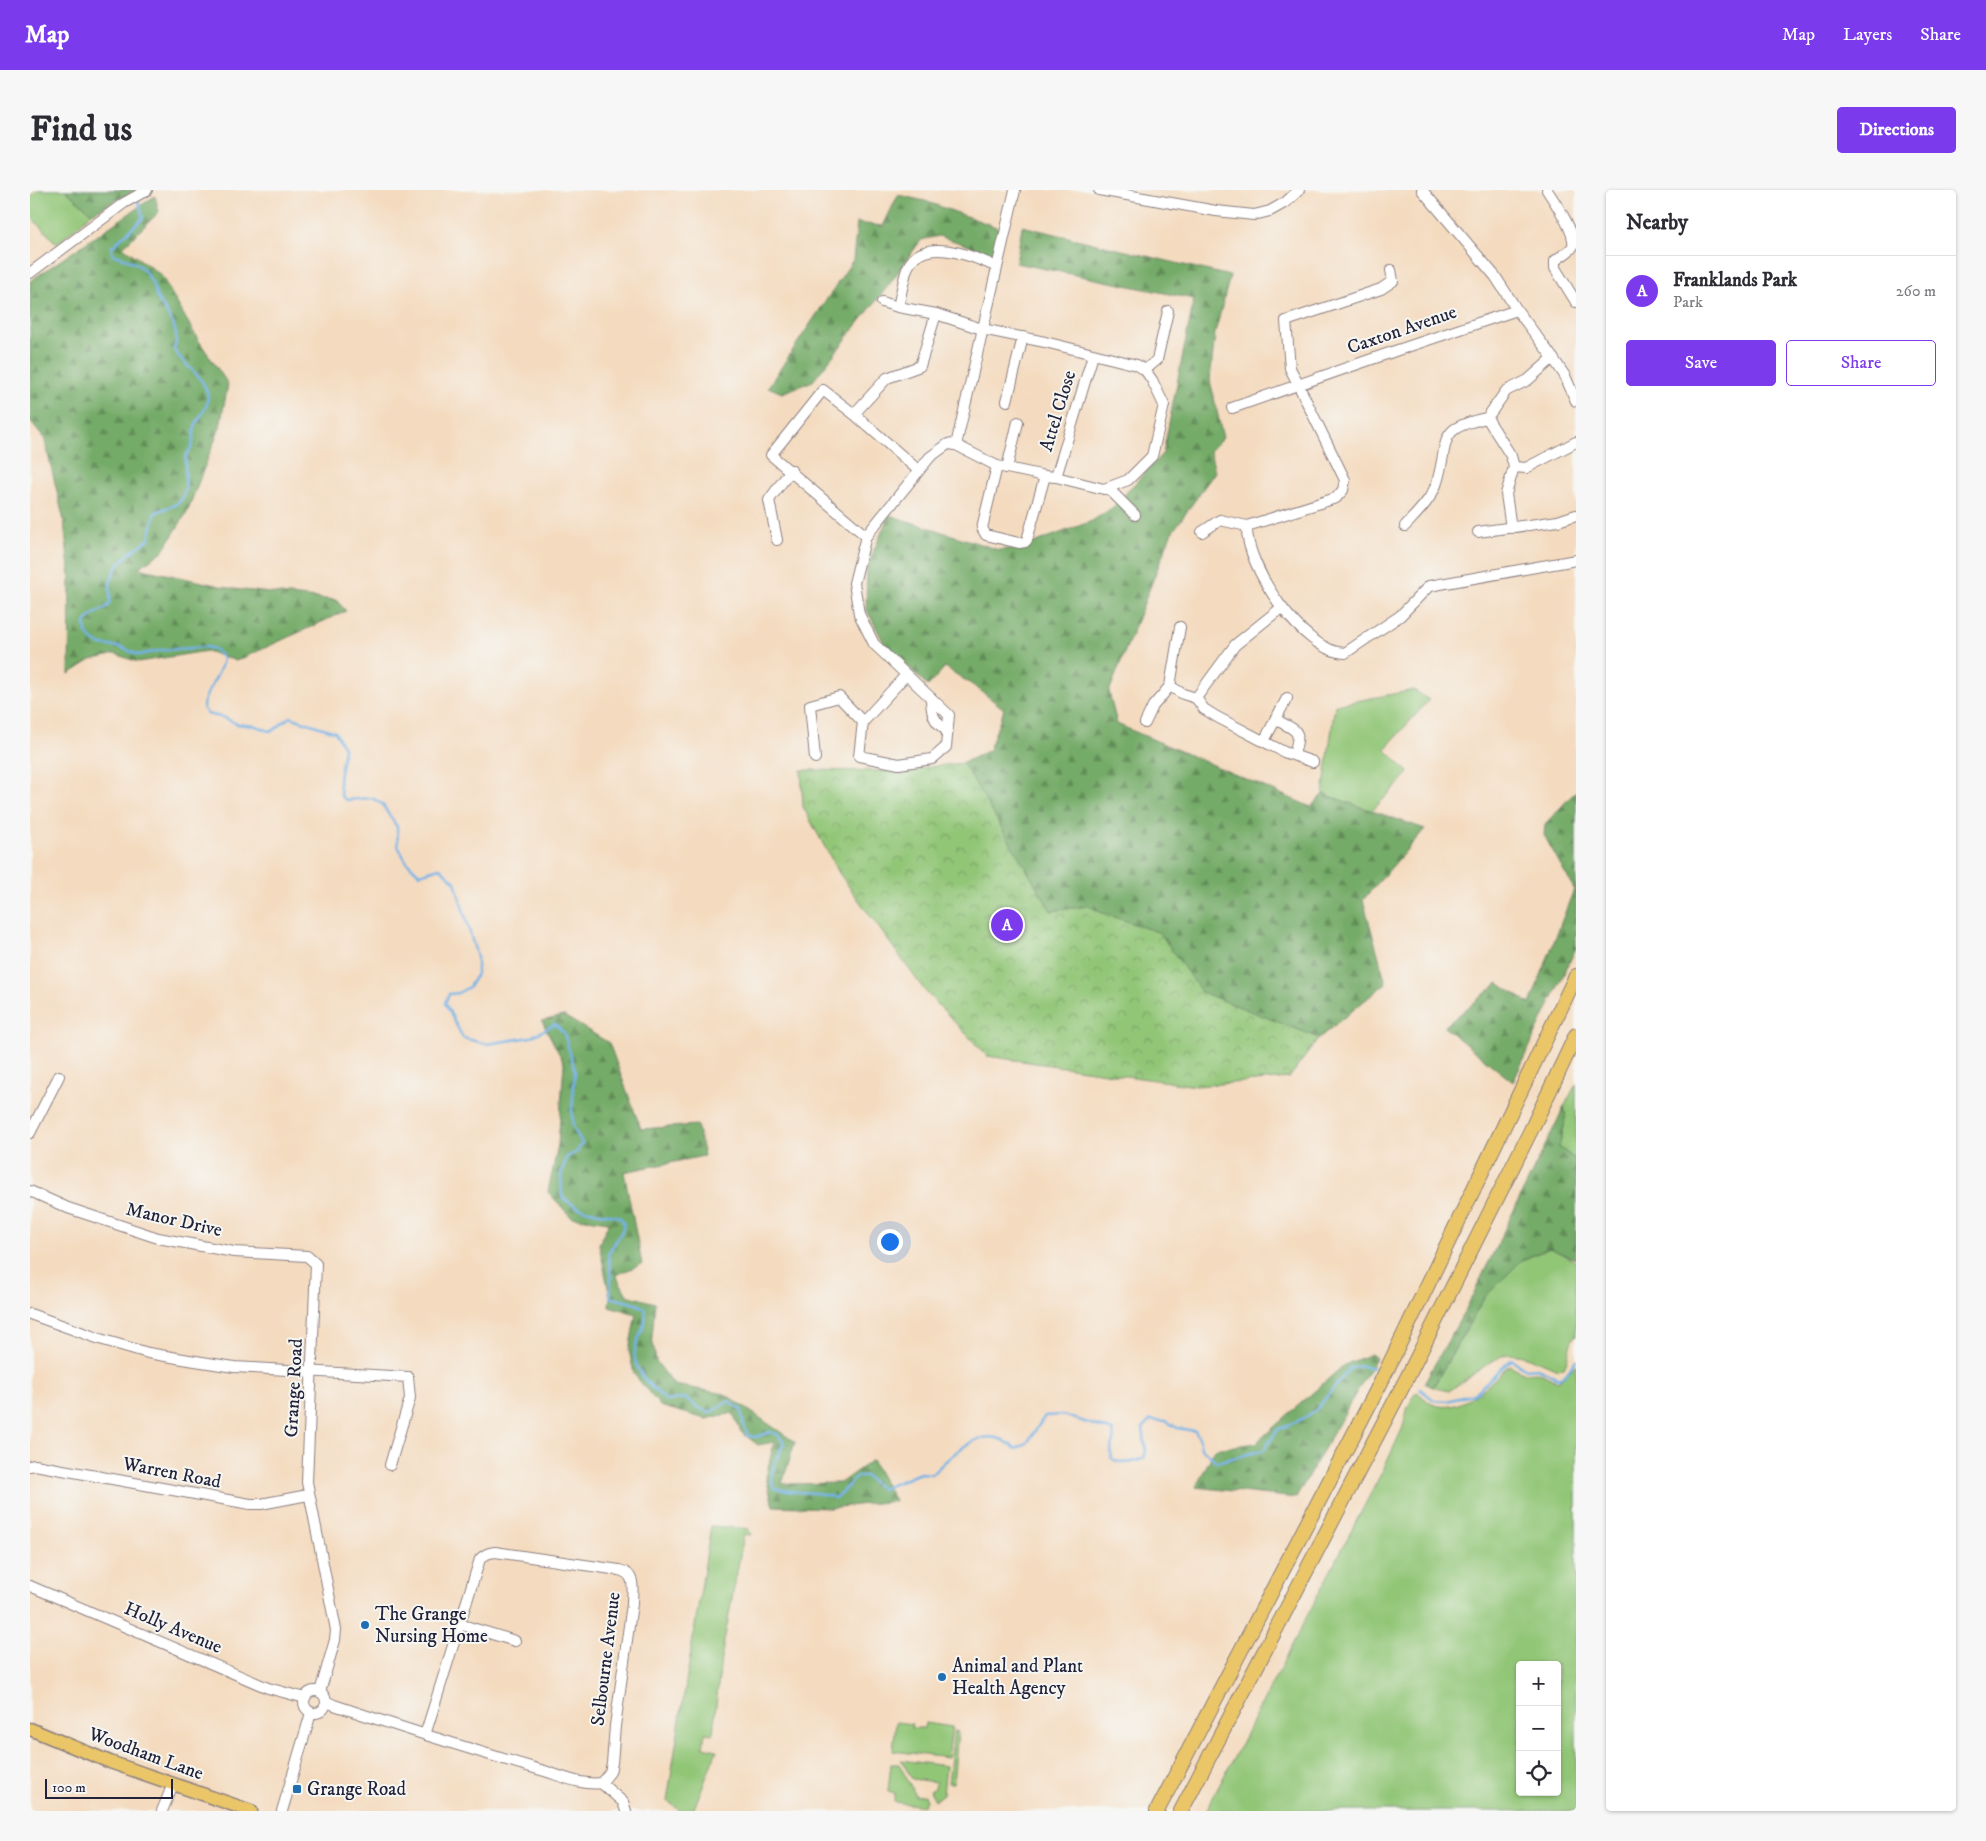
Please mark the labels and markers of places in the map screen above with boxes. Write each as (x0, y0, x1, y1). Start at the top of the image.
pin: A (991, 906, 1023, 944)
place label: The Grange Nursing Home (375, 1603, 488, 1648)
marker: The Grange Nursing Home (359, 1619, 371, 1631)
place label: Animal and Plant Health Agency (952, 1655, 1083, 1700)
marker: Animal and Plant Health Agency (936, 1671, 948, 1683)
place label: Grange Road (307, 1778, 406, 1801)
marker: Grange Road (291, 1783, 303, 1795)

